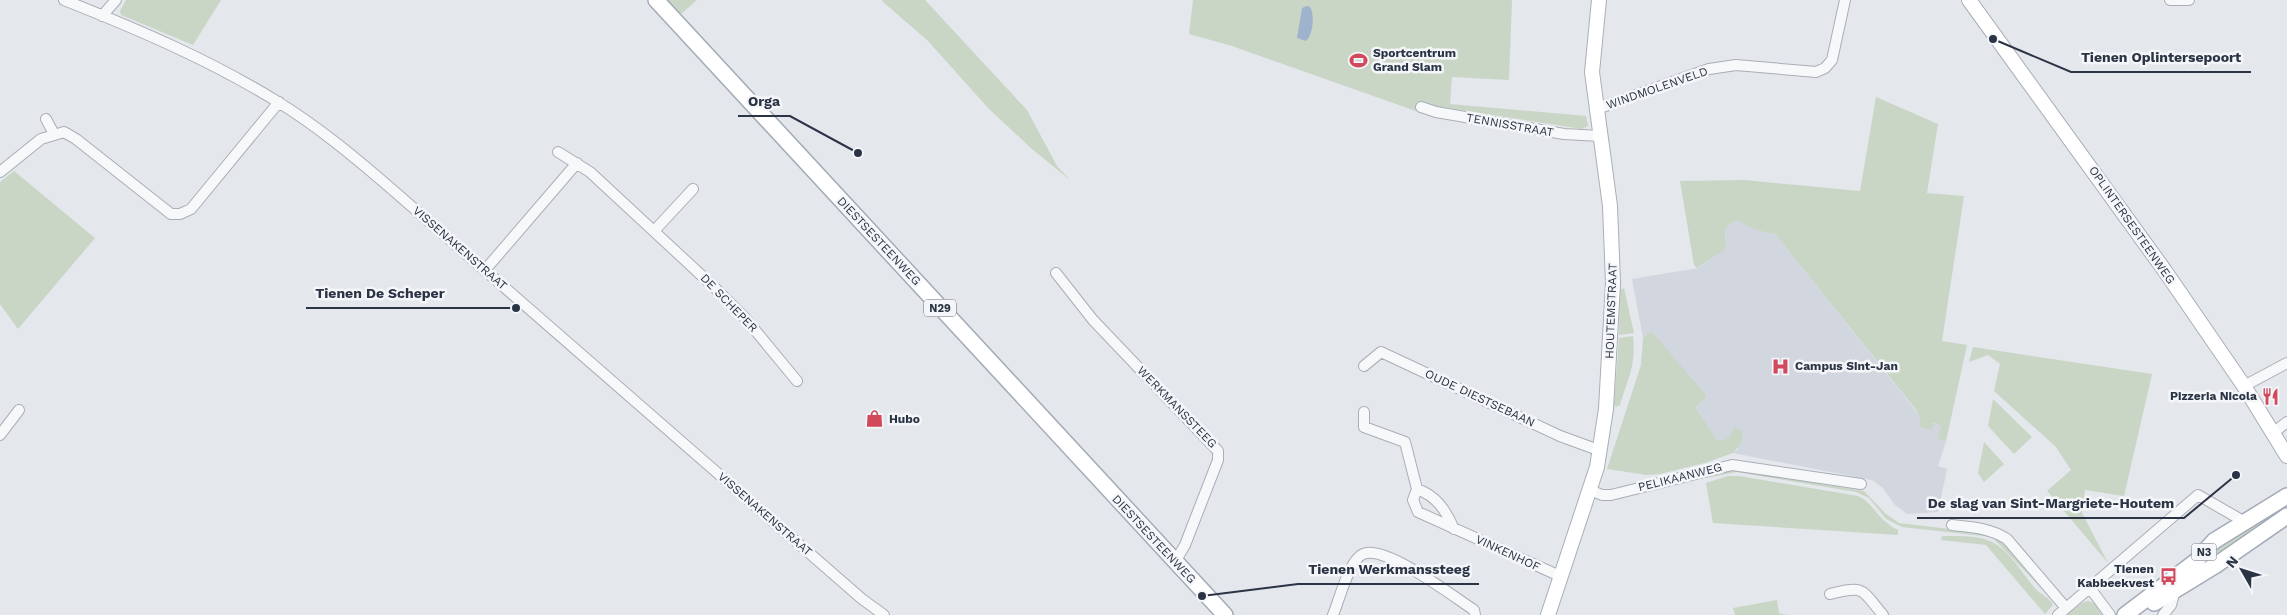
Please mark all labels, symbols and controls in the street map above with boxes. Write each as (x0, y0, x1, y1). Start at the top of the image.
callout: Tienen Oplintersepoort (2071, 43, 2251, 72)
place label: Sportcentrum Grand Slam (1373, 46, 1456, 74)
text: Tienen Oplintersepoort (2081, 49, 2241, 65)
sports icon: Sportcentrum Grand Slam (1349, 50, 1369, 70)
street label: WINDMOLENVELD (1604, 64, 1710, 112)
callout: Orga (738, 87, 790, 116)
text: Orga (748, 93, 781, 109)
street label: TENNISSTRAAT (1465, 110, 1555, 140)
street label: OPLINTERSESTEENWEG (2086, 163, 2178, 287)
street label: DIESTSESTEENWEG (834, 194, 924, 288)
street label: VISSENAKENSTRAAT (410, 203, 510, 293)
street label: HOUTEMSTRAAT (1602, 263, 1620, 359)
street label: DE SCHEPER (698, 271, 760, 335)
callout: Tienen De Scheper (306, 279, 455, 308)
text: Tienen De Scheper (315, 285, 445, 301)
road number: N29 (924, 300, 956, 316)
hospital icon: Campus Sint-Jan (1771, 356, 1791, 376)
place label: Campus Sint-Jan (1795, 359, 1898, 373)
street label: WERKMANSSTEEG (1134, 363, 1220, 451)
street label: OUDE DIESTSEBAAN (1423, 366, 1537, 430)
restaurant icon: Pizzeria Nicola (2261, 386, 2281, 406)
place label: Pizzeria Nicola (2170, 389, 2257, 403)
shop icon: Hubo (865, 409, 885, 429)
place label: Hubo (889, 412, 920, 426)
street label: PELIKAANWEG (1637, 460, 1723, 494)
street label: VISSENAKENSTRAAT (715, 469, 815, 559)
callout: De slag van Sint-Margriete-Houtem (1917, 489, 2184, 518)
street label: DIESTSESTEENWEG (1109, 492, 1199, 586)
text: De slag van Sint-Margriete-Houtem (1928, 495, 2174, 511)
street label: VINKENHOF (1474, 532, 1542, 574)
road number: N3 (2192, 544, 2216, 560)
north arrow (2217, 545, 2267, 595)
text: N (2222, 553, 2241, 571)
callout: Tienen Werkmanssteeg (1298, 555, 1479, 584)
text: Tienen Werkmanssteeg (1308, 561, 1470, 577)
place label: Tienen Kabbeekvest (2077, 562, 2155, 590)
bus stop icon: Tienen Kabbeekvest (2158, 566, 2178, 586)

